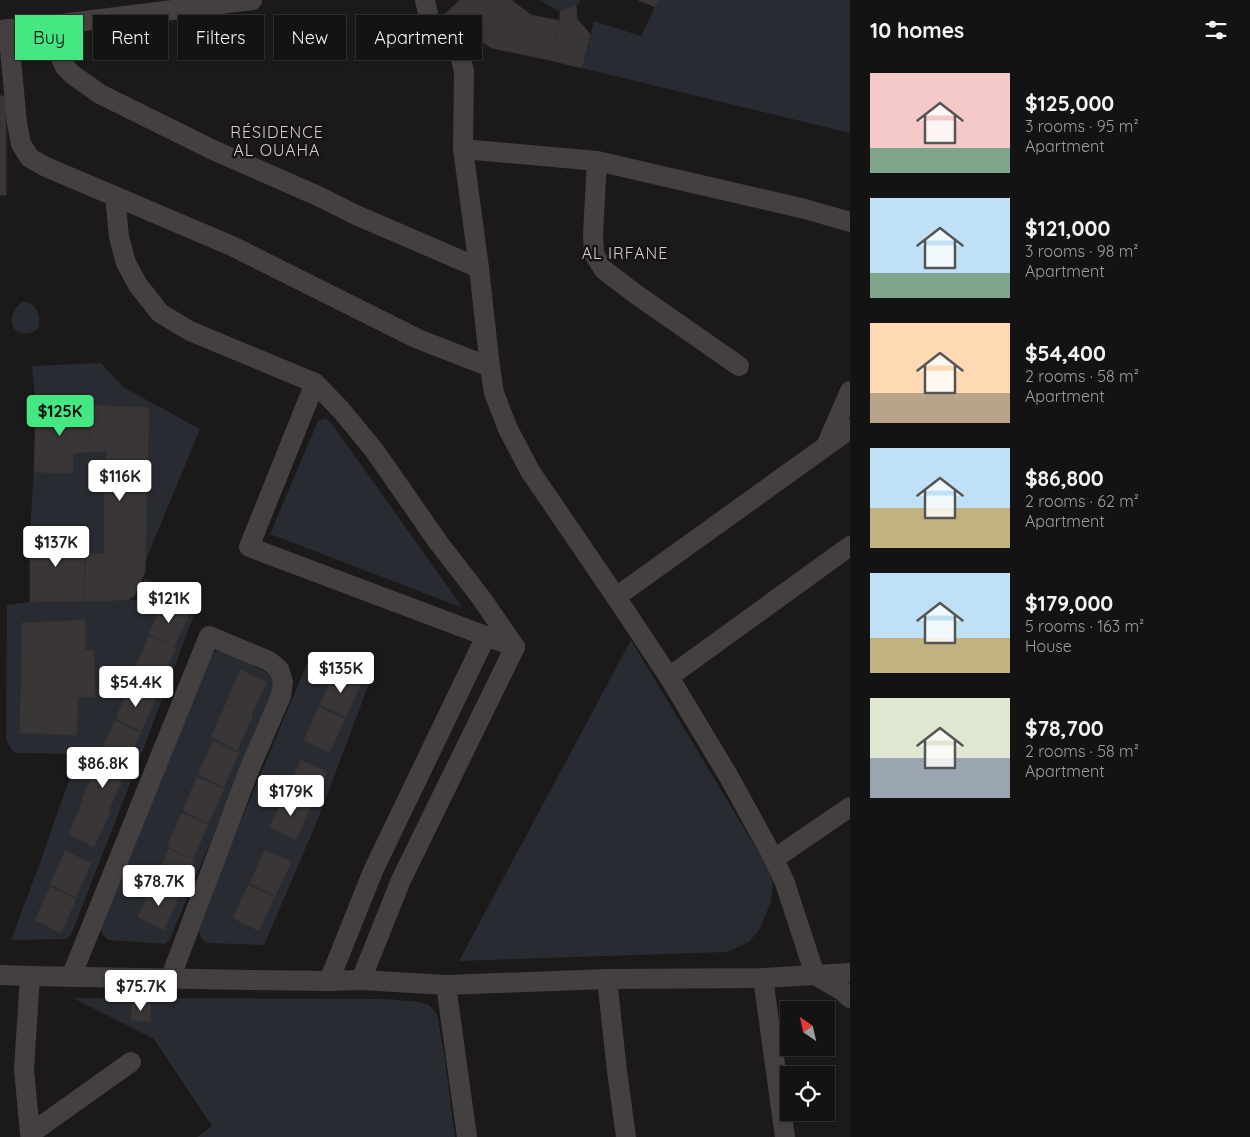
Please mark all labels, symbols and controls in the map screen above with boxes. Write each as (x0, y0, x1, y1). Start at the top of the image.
chip: Buy (15, 15, 83, 60)
chip: Rent (93, 15, 168, 60)
chip: Filters (178, 15, 264, 60)
chip: New (274, 15, 346, 60)
chip: Apartment (356, 15, 482, 60)
icon: filters (1202, 16, 1230, 44)
text: 10 homes (870, 17, 964, 43)
text: $125,000 (1025, 90, 1114, 116)
icon: home (910, 93, 970, 153)
text: 3 rooms · 95 m² (1025, 116, 1139, 136)
district label: RÉSIDENCE AL OUAHA (230, 122, 324, 160)
text: Apartment (1025, 136, 1105, 156)
text: $121,000 (1025, 215, 1110, 241)
icon: home (910, 218, 970, 278)
text: 3 rooms · 98 m² (1025, 241, 1138, 261)
district label: AL IRFANE (582, 243, 668, 263)
text: Apartment (1025, 261, 1105, 281)
text: $54,400 (1025, 340, 1106, 366)
icon: home (910, 343, 970, 403)
text: 2 rooms · 58 m² (1025, 366, 1139, 386)
text: Apartment (1025, 386, 1105, 406)
pin: $125K (25, 394, 95, 437)
text: $125K (38, 401, 82, 421)
pin: $116K (85, 460, 155, 502)
text: $86,800 (1025, 465, 1104, 491)
text: $116K (99, 466, 141, 486)
icon: home (910, 468, 970, 528)
text: 2 rooms · 62 m² (1025, 491, 1139, 511)
text: Apartment (1025, 511, 1105, 531)
pin: $137K (21, 526, 91, 568)
text: $137K (34, 532, 78, 552)
pin: $121K (134, 582, 204, 624)
text: $121K (148, 588, 190, 608)
text: $179,000 (1025, 590, 1113, 616)
icon: home (910, 593, 970, 653)
text: 5 rooms · 163 m² (1025, 616, 1144, 636)
text: House (1025, 636, 1072, 656)
pin: $135K (306, 652, 376, 694)
text: $135K (319, 658, 363, 678)
pin: $54.4K (95, 666, 177, 708)
text: $54.4K (110, 672, 162, 692)
text: $78,700 (1025, 715, 1104, 741)
icon: home (910, 718, 970, 778)
text: 2 rooms · 58 m² (1025, 741, 1139, 761)
pin: $86.8K (62, 746, 144, 789)
text: $86.8K (78, 753, 128, 773)
text: Apartment (1025, 761, 1105, 781)
pin: $179K (256, 774, 326, 817)
text: $179K (269, 781, 313, 801)
pin: $78.7K (118, 864, 200, 907)
text: $78.7K (134, 871, 184, 891)
pin: $75.7K (100, 970, 182, 1012)
text: $75.7K (116, 976, 166, 996)
north arrow (780, 1001, 835, 1056)
map controls (780, 1001, 835, 1121)
button: locate (780, 1066, 835, 1121)

